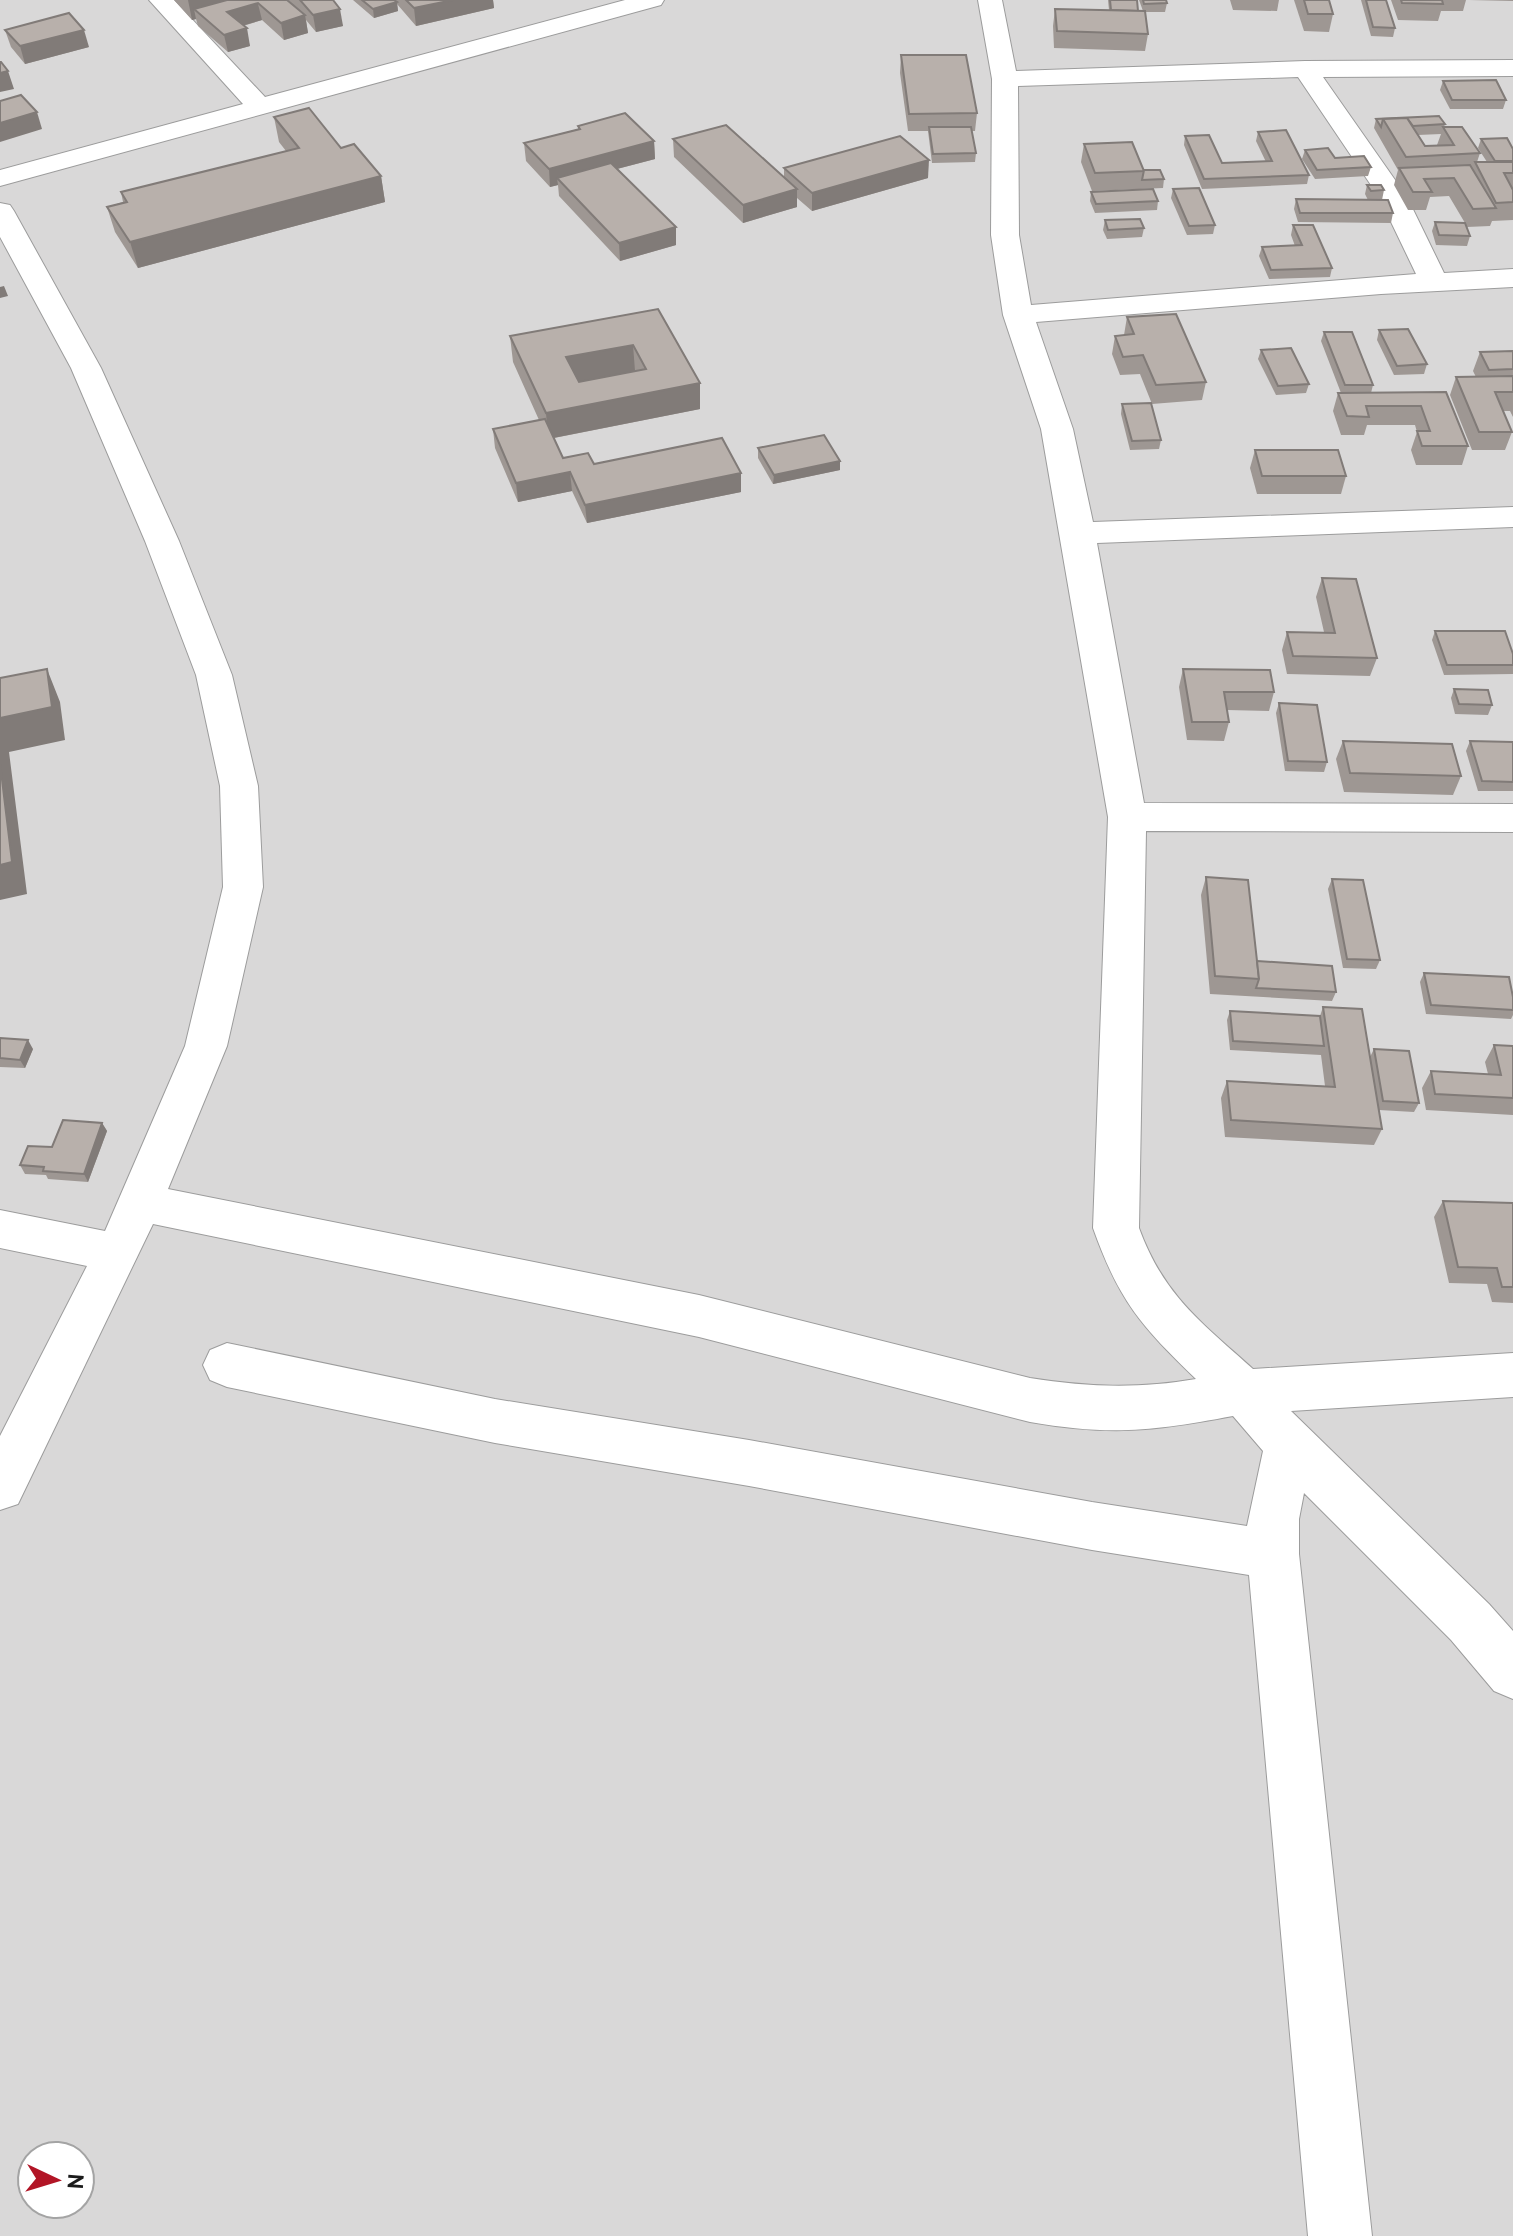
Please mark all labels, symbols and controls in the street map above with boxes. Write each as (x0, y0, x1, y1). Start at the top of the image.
north arrow (16, 2140, 96, 2220)
text: N (59, 2172, 87, 2190)

